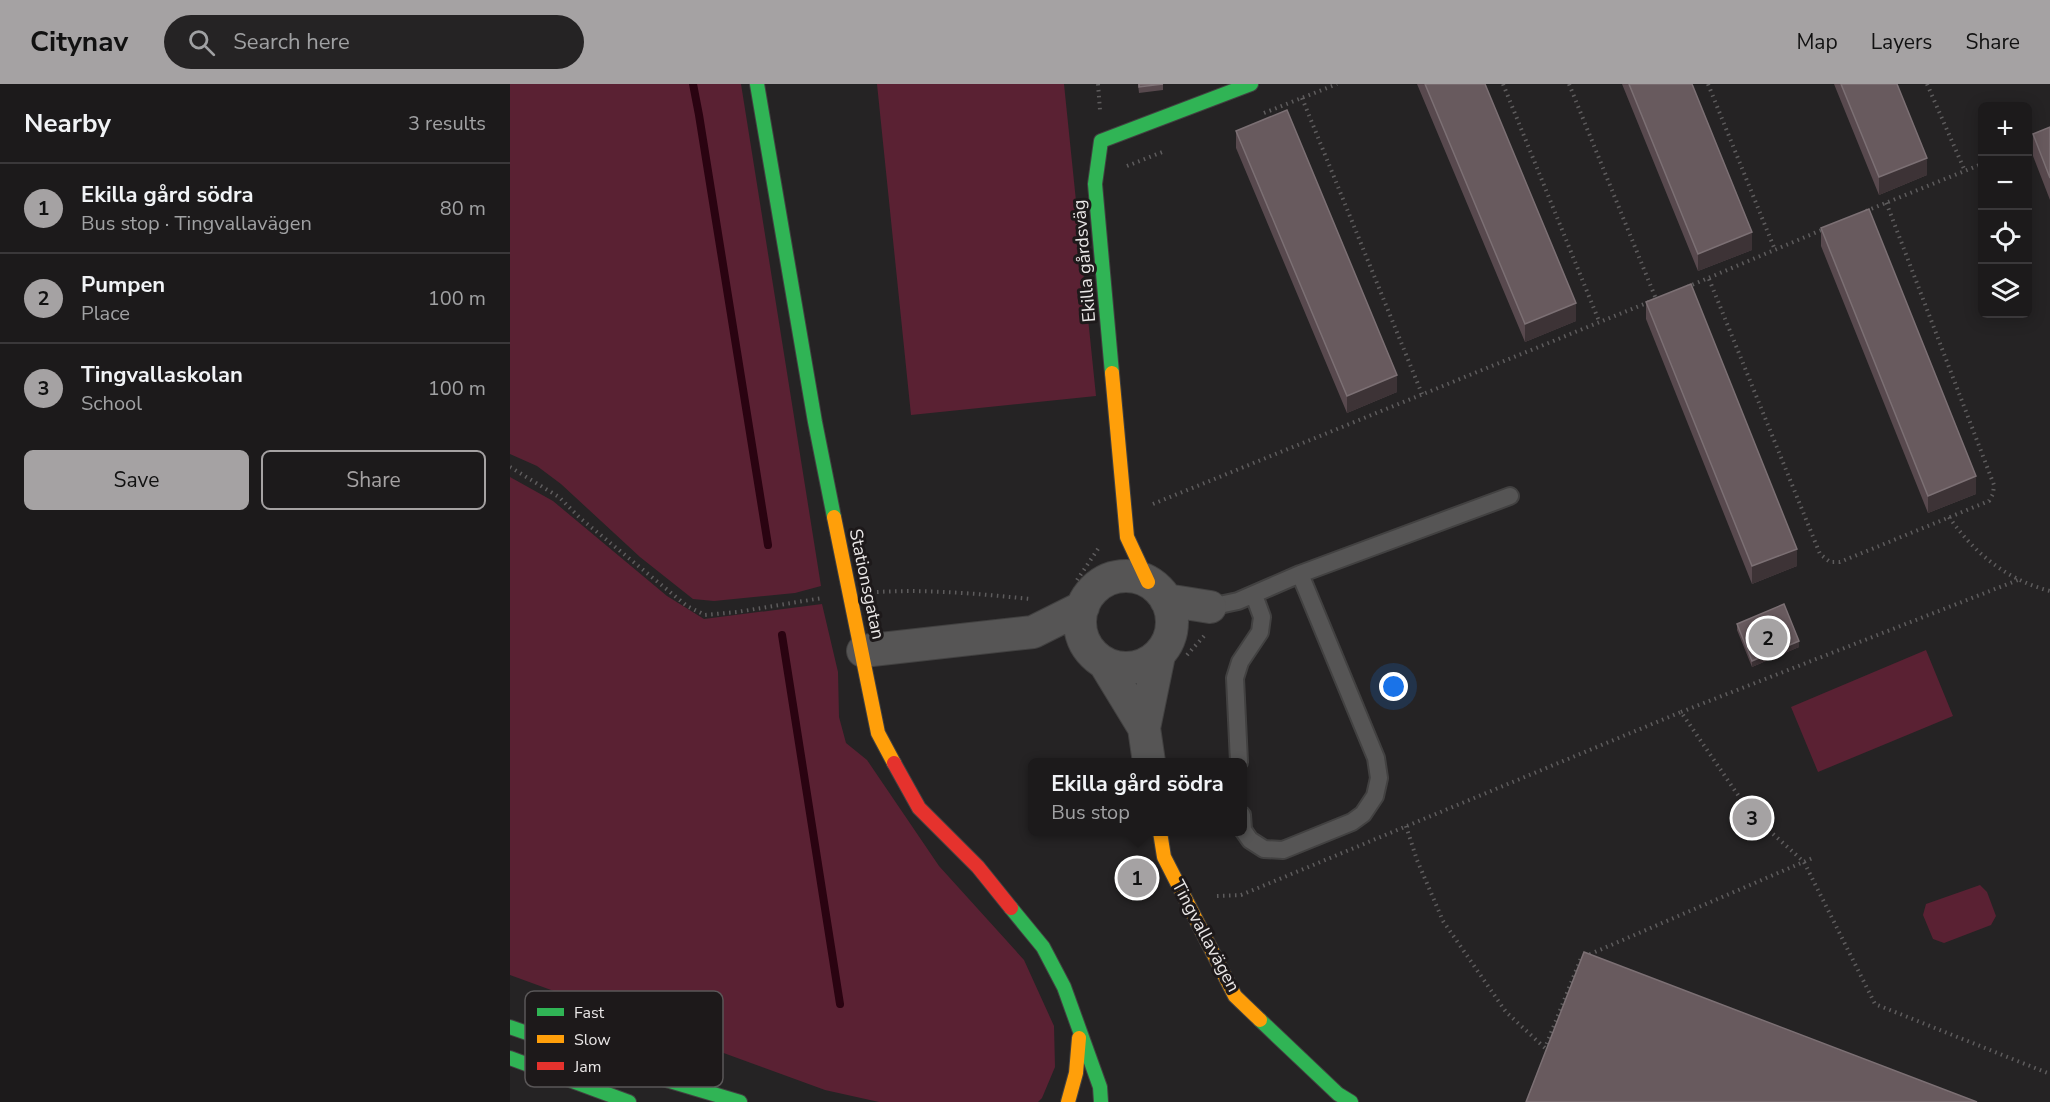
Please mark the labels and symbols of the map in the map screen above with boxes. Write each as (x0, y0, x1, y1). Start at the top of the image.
street label: Ekilla gårdsväg (1067, 199, 1101, 323)
street label: Stationsgatan (844, 527, 890, 641)
pin: 2 (1748, 616, 1788, 660)
your location (1379, 672, 1408, 701)
pin: 3 (1732, 796, 1772, 840)
pin: 1 (1118, 856, 1156, 900)
street label: Tingvallavägen (1166, 876, 1246, 996)
legend (525, 991, 723, 1087)
text: Fast (574, 1002, 605, 1024)
text: Slow (574, 1029, 611, 1051)
text: Jam (573, 1056, 601, 1078)

